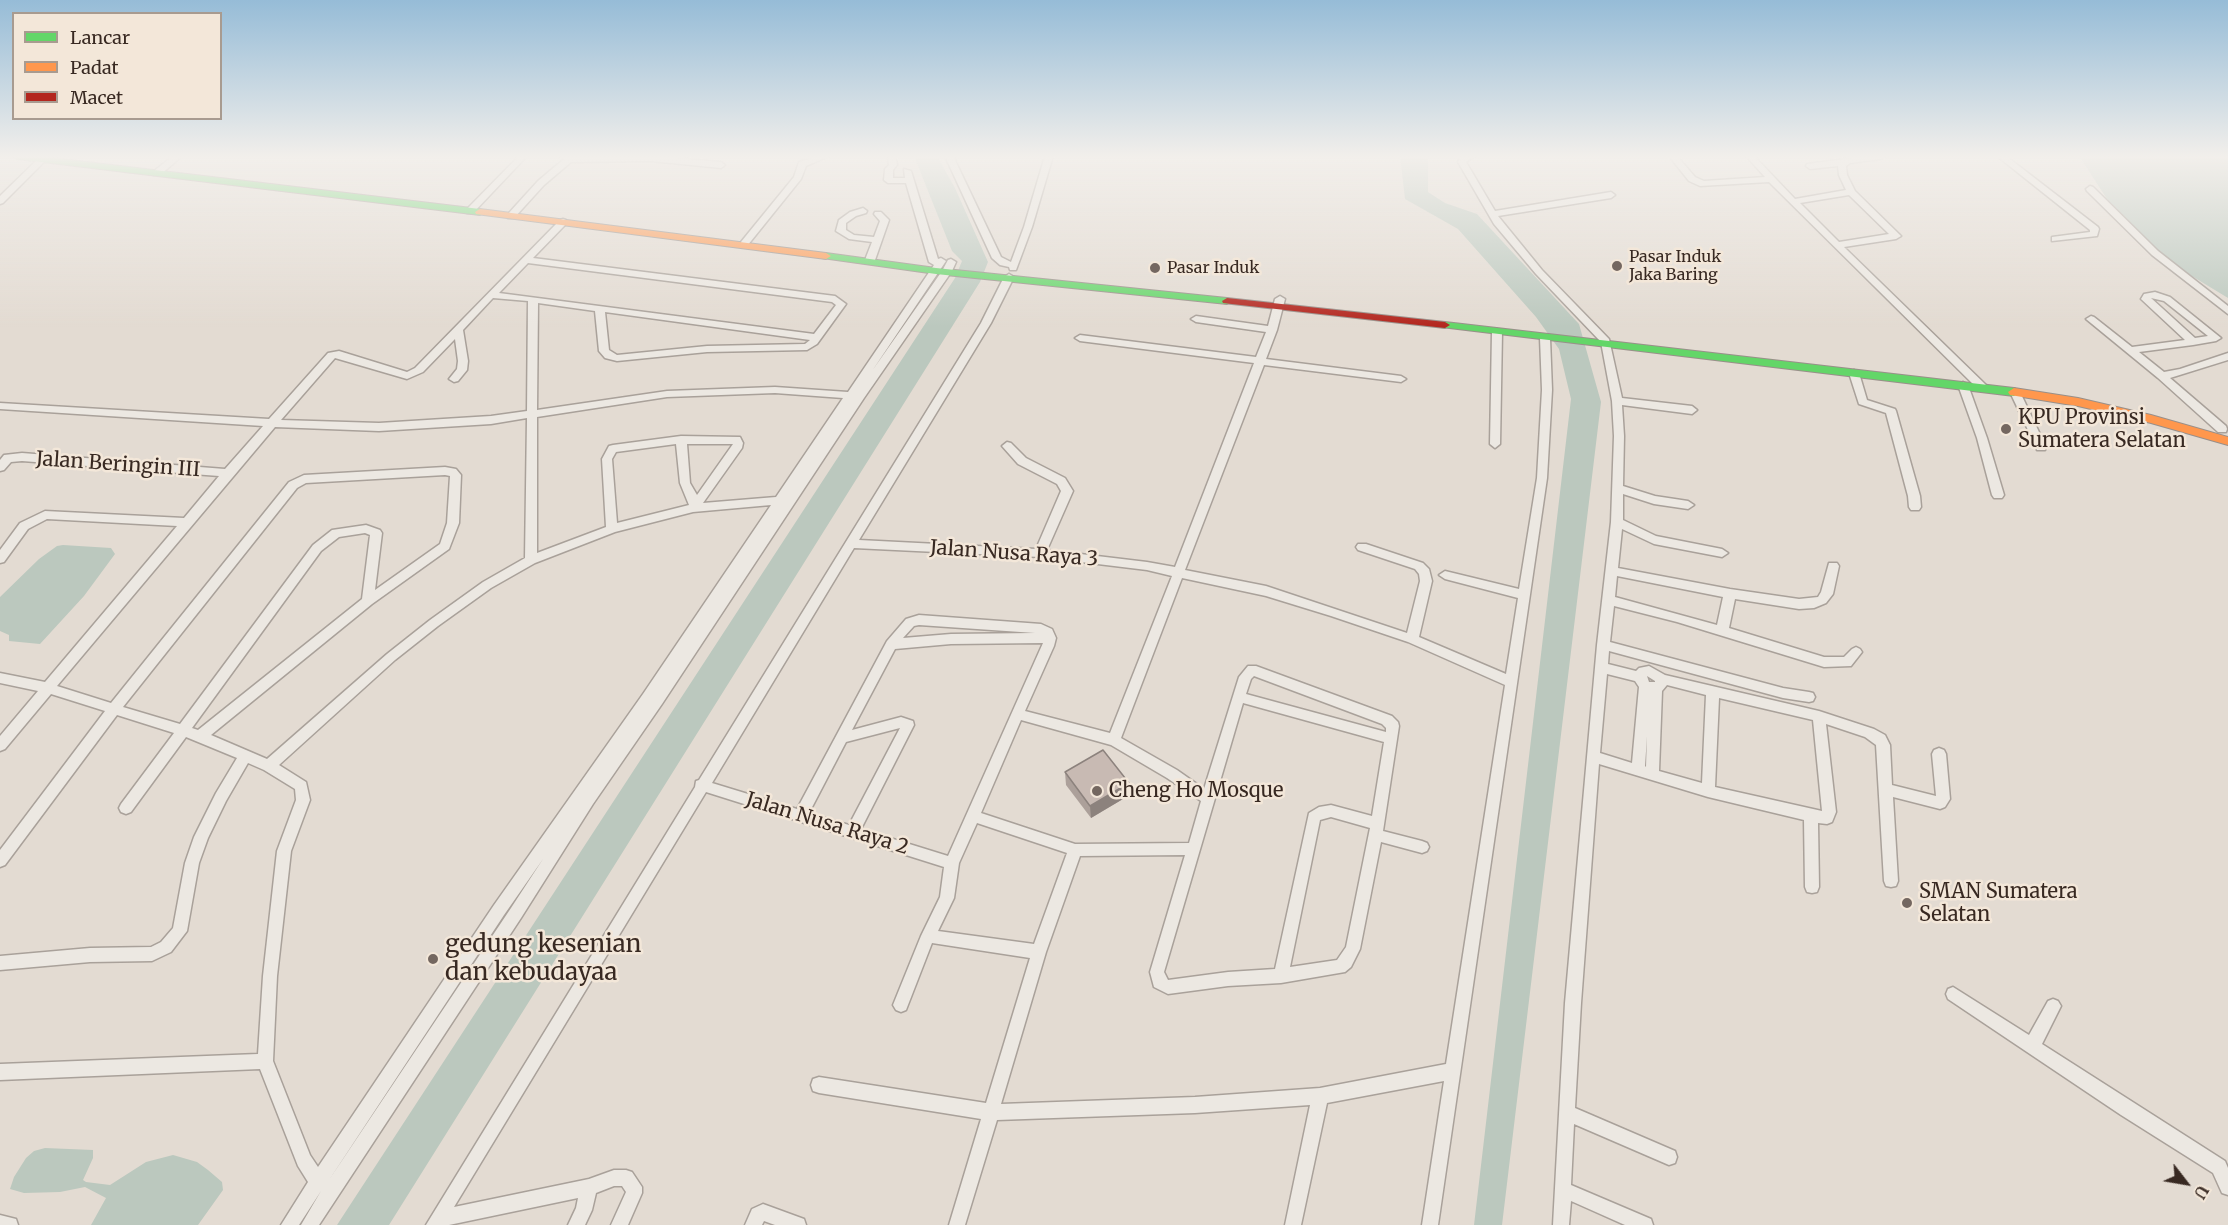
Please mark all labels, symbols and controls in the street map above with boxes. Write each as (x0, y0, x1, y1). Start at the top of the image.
legend (12, 12, 222, 120)
text: Lancar (70, 26, 130, 49)
text: Padat (70, 56, 119, 79)
text: Macet (70, 86, 123, 109)
place label: Pasar Induk Jaka Baring (1629, 247, 1721, 285)
place label: Pasar Induk (1167, 258, 1259, 278)
marker: Pasar Induk Jaka Baring (1610, 259, 1624, 273)
marker: Pasar Induk (1148, 261, 1162, 275)
place label: KPU Provinsi Sumatera Selatan (2018, 406, 2186, 453)
marker: KPU Provinsi Sumatera Selatan (1999, 422, 2013, 436)
street label: Jalan Beringin III (35, 447, 201, 483)
street label: Jalan Nusa Raya 3 (929, 536, 1099, 572)
place label: Cheng Ho Mosque (1109, 779, 1283, 803)
marker: Cheng Ho Mosque (1090, 784, 1104, 798)
street label: Jalan Nusa Raya 2 (743, 788, 911, 860)
place label: SMAN Sumatera Selatan (1919, 880, 2077, 927)
marker: SMAN Sumatera Selatan (1900, 896, 1914, 910)
place label: gedung kesenian dan kebudayaa (445, 931, 642, 987)
marker: gedung kesenian dan kebudayaa (426, 952, 440, 966)
north arrow (2156, 1153, 2216, 1213)
text: U (2190, 1182, 2213, 1203)

